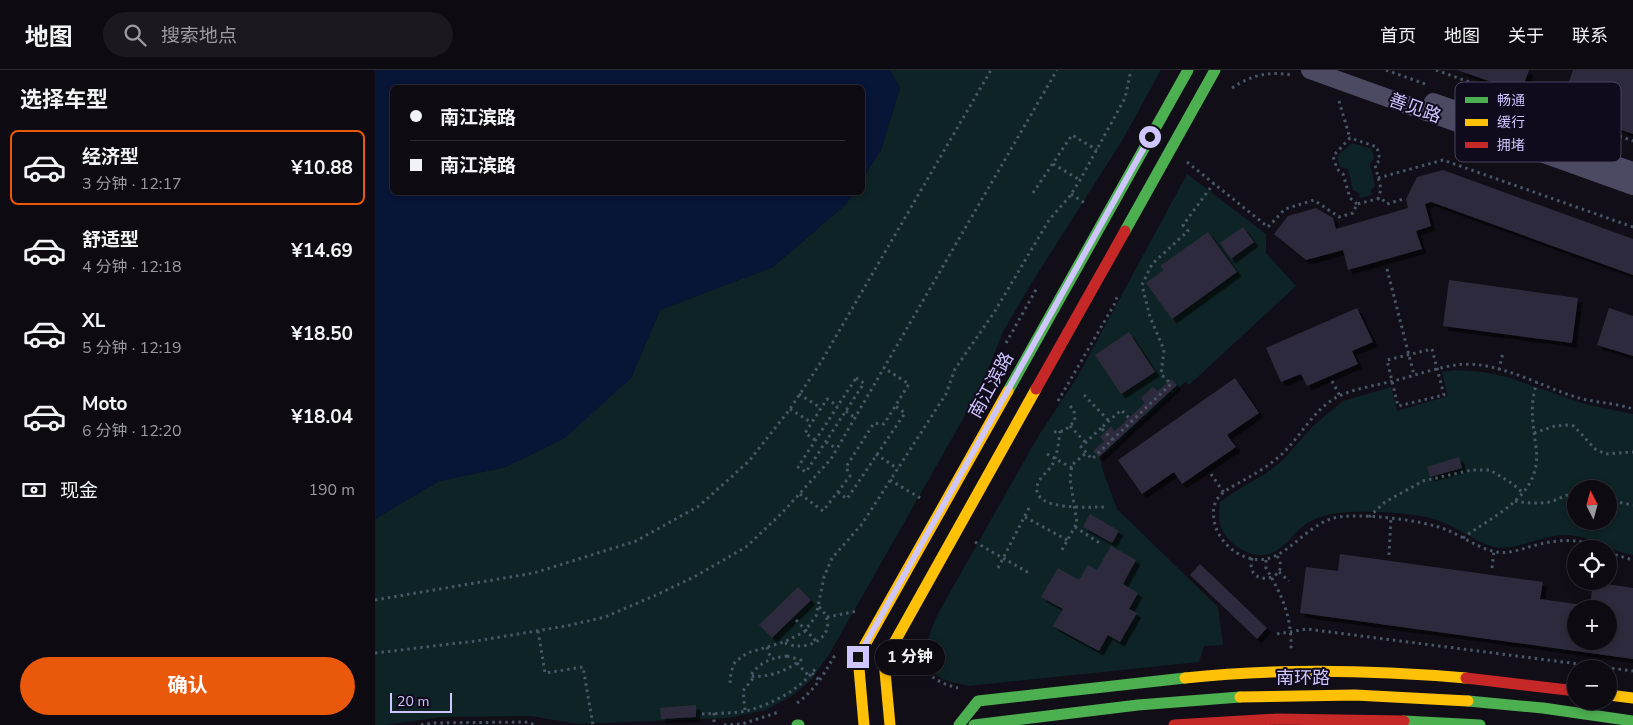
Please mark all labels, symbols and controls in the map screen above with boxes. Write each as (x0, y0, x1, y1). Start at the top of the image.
search box (103, 12, 453, 57)
text: 地图 (25, 21, 73, 53)
icon: search (121, 21, 149, 49)
text: 搜索地点 (161, 23, 237, 49)
text: 首页 (1380, 24, 1416, 48)
text: 地图 (1444, 24, 1480, 48)
text: 关于 (1508, 24, 1544, 48)
text: 联系 (1572, 24, 1608, 48)
legend (1455, 82, 1621, 162)
text: 选择车型 (20, 85, 108, 115)
street label: 善见路 (1386, 87, 1444, 129)
text: 畅通 (1497, 91, 1525, 110)
text: 南江滨路 (440, 105, 516, 131)
text: 缓行 (1497, 113, 1525, 132)
route start (1139, 126, 1161, 148)
text: 拥堵 (1497, 136, 1525, 155)
text: 经济型 (82, 144, 139, 170)
icon: car (22, 145, 67, 190)
text: 南江滨路 (440, 153, 516, 179)
text: ¥10.88 (291, 155, 353, 181)
text: 3 分钟 · 12:17 (82, 173, 182, 195)
text: 舒适型 (82, 227, 139, 253)
icon: car (22, 228, 67, 273)
text: ¥14.69 (291, 238, 353, 264)
text: 4 分钟 · 12:18 (82, 256, 182, 278)
text: XL (82, 308, 105, 334)
icon: car (22, 311, 67, 356)
text: ¥18.50 (291, 321, 353, 347)
text: 5 分钟 · 12:19 (82, 337, 182, 359)
street label: 南江滨路 (963, 348, 1019, 422)
text: Moto (82, 391, 128, 417)
icon: car (22, 394, 67, 439)
text: ¥18.04 (291, 404, 353, 430)
text: 6 分钟 · 12:20 (82, 420, 182, 442)
icon: cash (20, 476, 48, 504)
text: 现金 (60, 478, 98, 504)
text: 190 m (308, 479, 355, 501)
north arrow (1567, 480, 1617, 530)
map controls (1567, 480, 1617, 710)
button: locate (1567, 540, 1617, 590)
button: + (1567, 600, 1617, 650)
callout: 1 分钟 (875, 640, 945, 674)
route end (847, 646, 869, 668)
text: 1 分钟 (887, 646, 933, 668)
button: 确认 (20, 657, 355, 715)
button: − (1567, 660, 1617, 710)
street label: 南环路 (1276, 666, 1330, 690)
scale bar (390, 690, 453, 713)
text: 20 m (397, 692, 429, 711)

